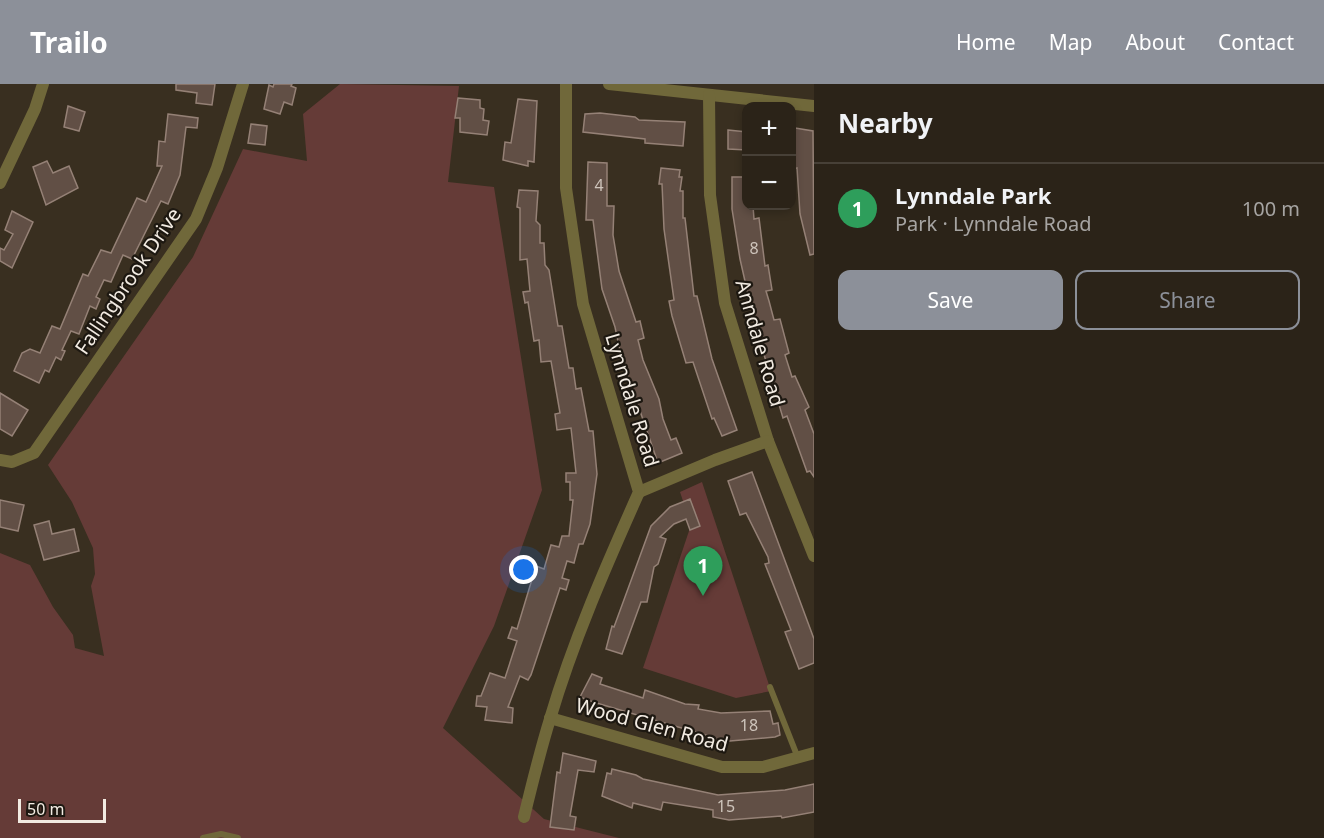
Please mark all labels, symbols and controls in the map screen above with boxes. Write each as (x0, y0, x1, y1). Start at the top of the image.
text: Trailo (30, 23, 108, 61)
text: Home (956, 28, 1016, 56)
text: Map (1049, 28, 1092, 56)
text: About (1125, 28, 1185, 56)
text: Contact (1218, 28, 1294, 56)
map controls (742, 102, 796, 210)
button: + (742, 102, 796, 156)
text: Nearby (838, 105, 933, 141)
button: − (742, 156, 796, 210)
house number: 4 (594, 174, 604, 196)
text: Lynndale Park (895, 180, 1051, 210)
text: 1 (852, 195, 863, 222)
text: 100 m (1242, 195, 1300, 222)
street label: Fallingbrook Drive (68, 202, 187, 359)
text: Park · Lynndale Road (895, 210, 1092, 237)
house number: 8 (749, 237, 759, 259)
button: Save (838, 270, 1063, 330)
button: Share (1075, 270, 1300, 330)
street label: Anndale Road (729, 276, 791, 409)
street label: Lynndale Road (599, 330, 666, 470)
pin: 1 (684, 546, 722, 596)
your location (509, 555, 538, 584)
street label: Wood Glen Road (573, 691, 731, 758)
house number: 18 (740, 714, 758, 736)
house number: 15 (717, 795, 735, 817)
scale bar (18, 796, 106, 824)
text: 50 m (27, 798, 64, 820)

